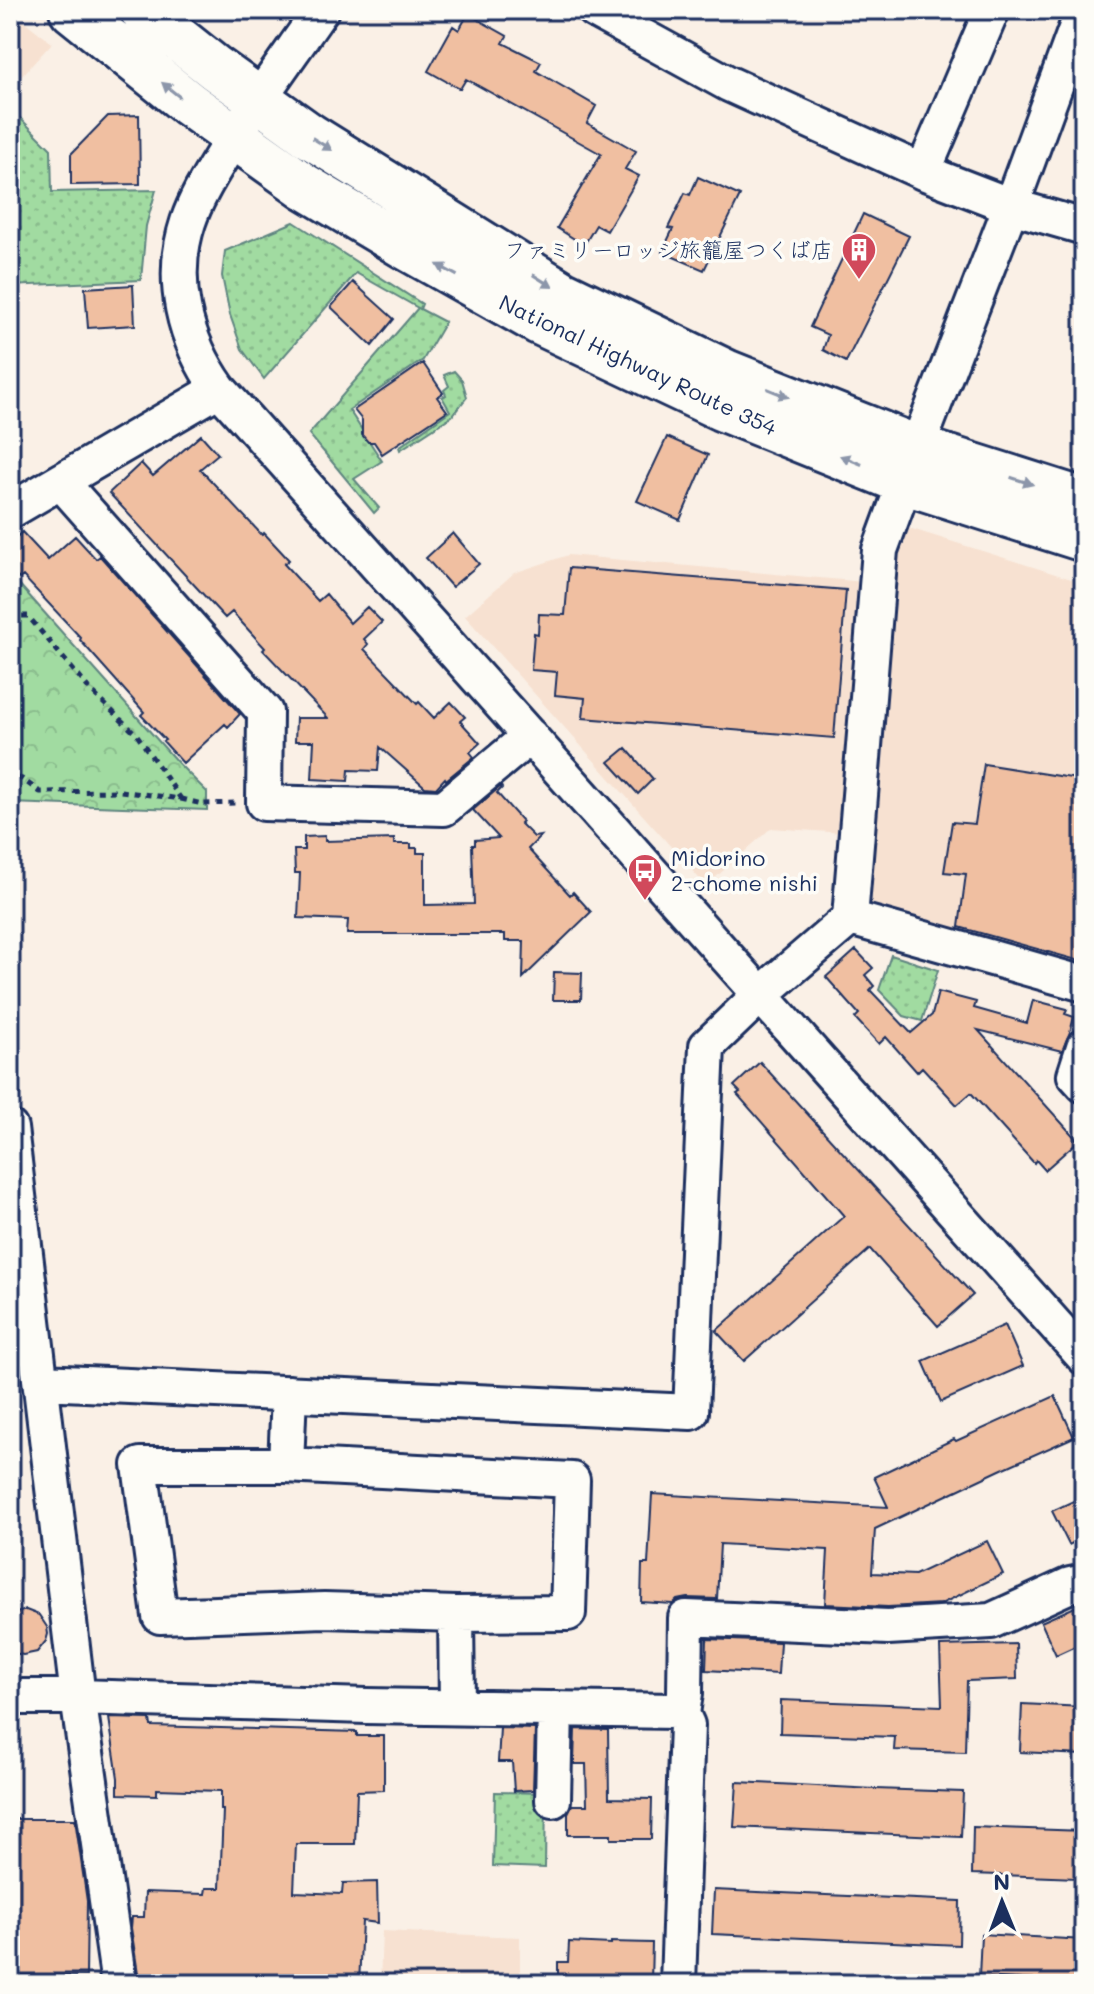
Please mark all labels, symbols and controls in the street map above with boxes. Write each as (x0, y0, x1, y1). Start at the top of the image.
one-way arrow (162, 82, 182, 99)
one-way arrow (311, 137, 333, 151)
building icon: ファミリーロッジ旅籠屋つくば店 (840, 231, 878, 281)
place label: ファミリーロッジ旅籠屋つくば店 (504, 235, 833, 264)
one-way arrow (436, 263, 458, 277)
one-way arrow (532, 274, 554, 288)
street label: National Highway Route 354 (495, 287, 782, 442)
one-way arrow (766, 387, 790, 400)
one-way arrow (839, 453, 863, 466)
one-way arrow (1010, 475, 1034, 488)
place label: Midorino 2-chome nishi (671, 843, 818, 897)
bus stop icon: Midorino 2-chome nishi (626, 852, 664, 902)
north arrow (962, 1862, 1042, 1942)
text: N (993, 1867, 1010, 1896)

